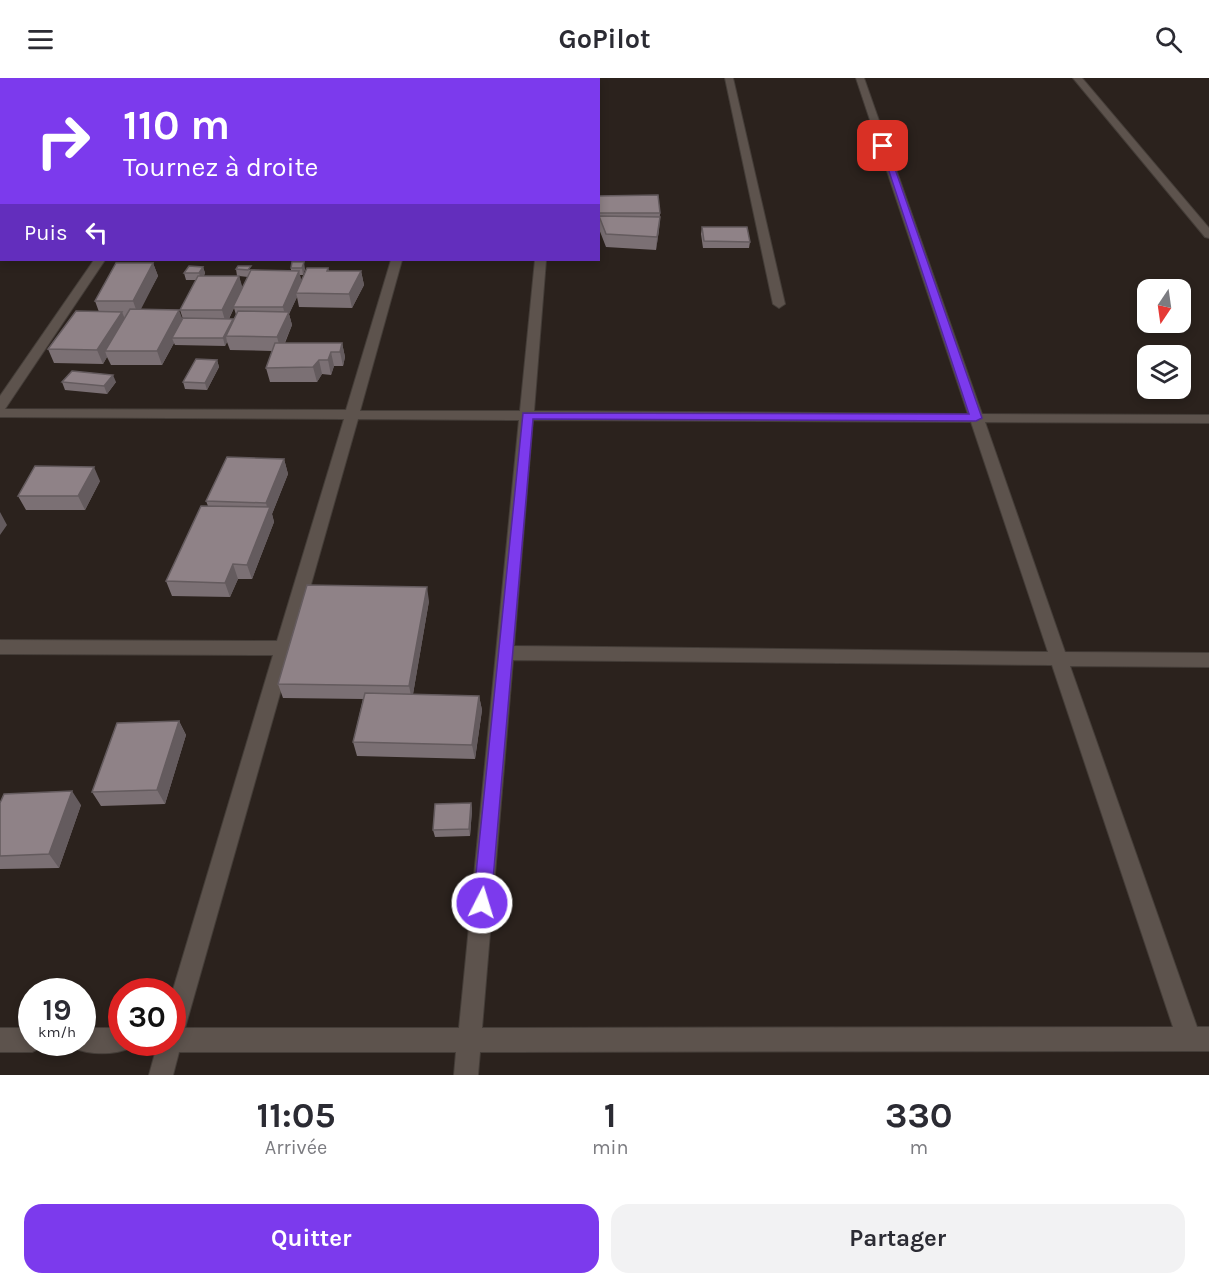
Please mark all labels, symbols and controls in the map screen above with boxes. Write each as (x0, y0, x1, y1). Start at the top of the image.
icon: menu (24, 23, 57, 56)
text: GoPilot (558, 23, 651, 55)
icon: search (1152, 23, 1185, 56)
text: 110 m (123, 100, 230, 150)
icon: right (24, 102, 102, 180)
pin (857, 120, 908, 171)
icon: arrive (866, 129, 899, 162)
text: Tournez à droite (123, 151, 318, 183)
icon: left (80, 216, 113, 249)
text: Puis (24, 220, 68, 246)
north arrow (1137, 279, 1191, 333)
map controls (1137, 279, 1191, 399)
button: layers (1137, 345, 1191, 399)
position arrow (450, 871, 514, 935)
speed limit sign: 30 (108, 978, 186, 1056)
text: 19 (42, 992, 71, 1028)
text: km/h (38, 1023, 76, 1041)
text: 11:05 (256, 1094, 335, 1136)
text: 1 (604, 1094, 617, 1136)
text: 330 (885, 1094, 953, 1136)
text: Arrivée (265, 1136, 327, 1159)
text: min (592, 1136, 629, 1159)
text: m (909, 1136, 928, 1159)
button: Quitter (24, 1204, 599, 1273)
button: Partager (611, 1204, 1185, 1273)

